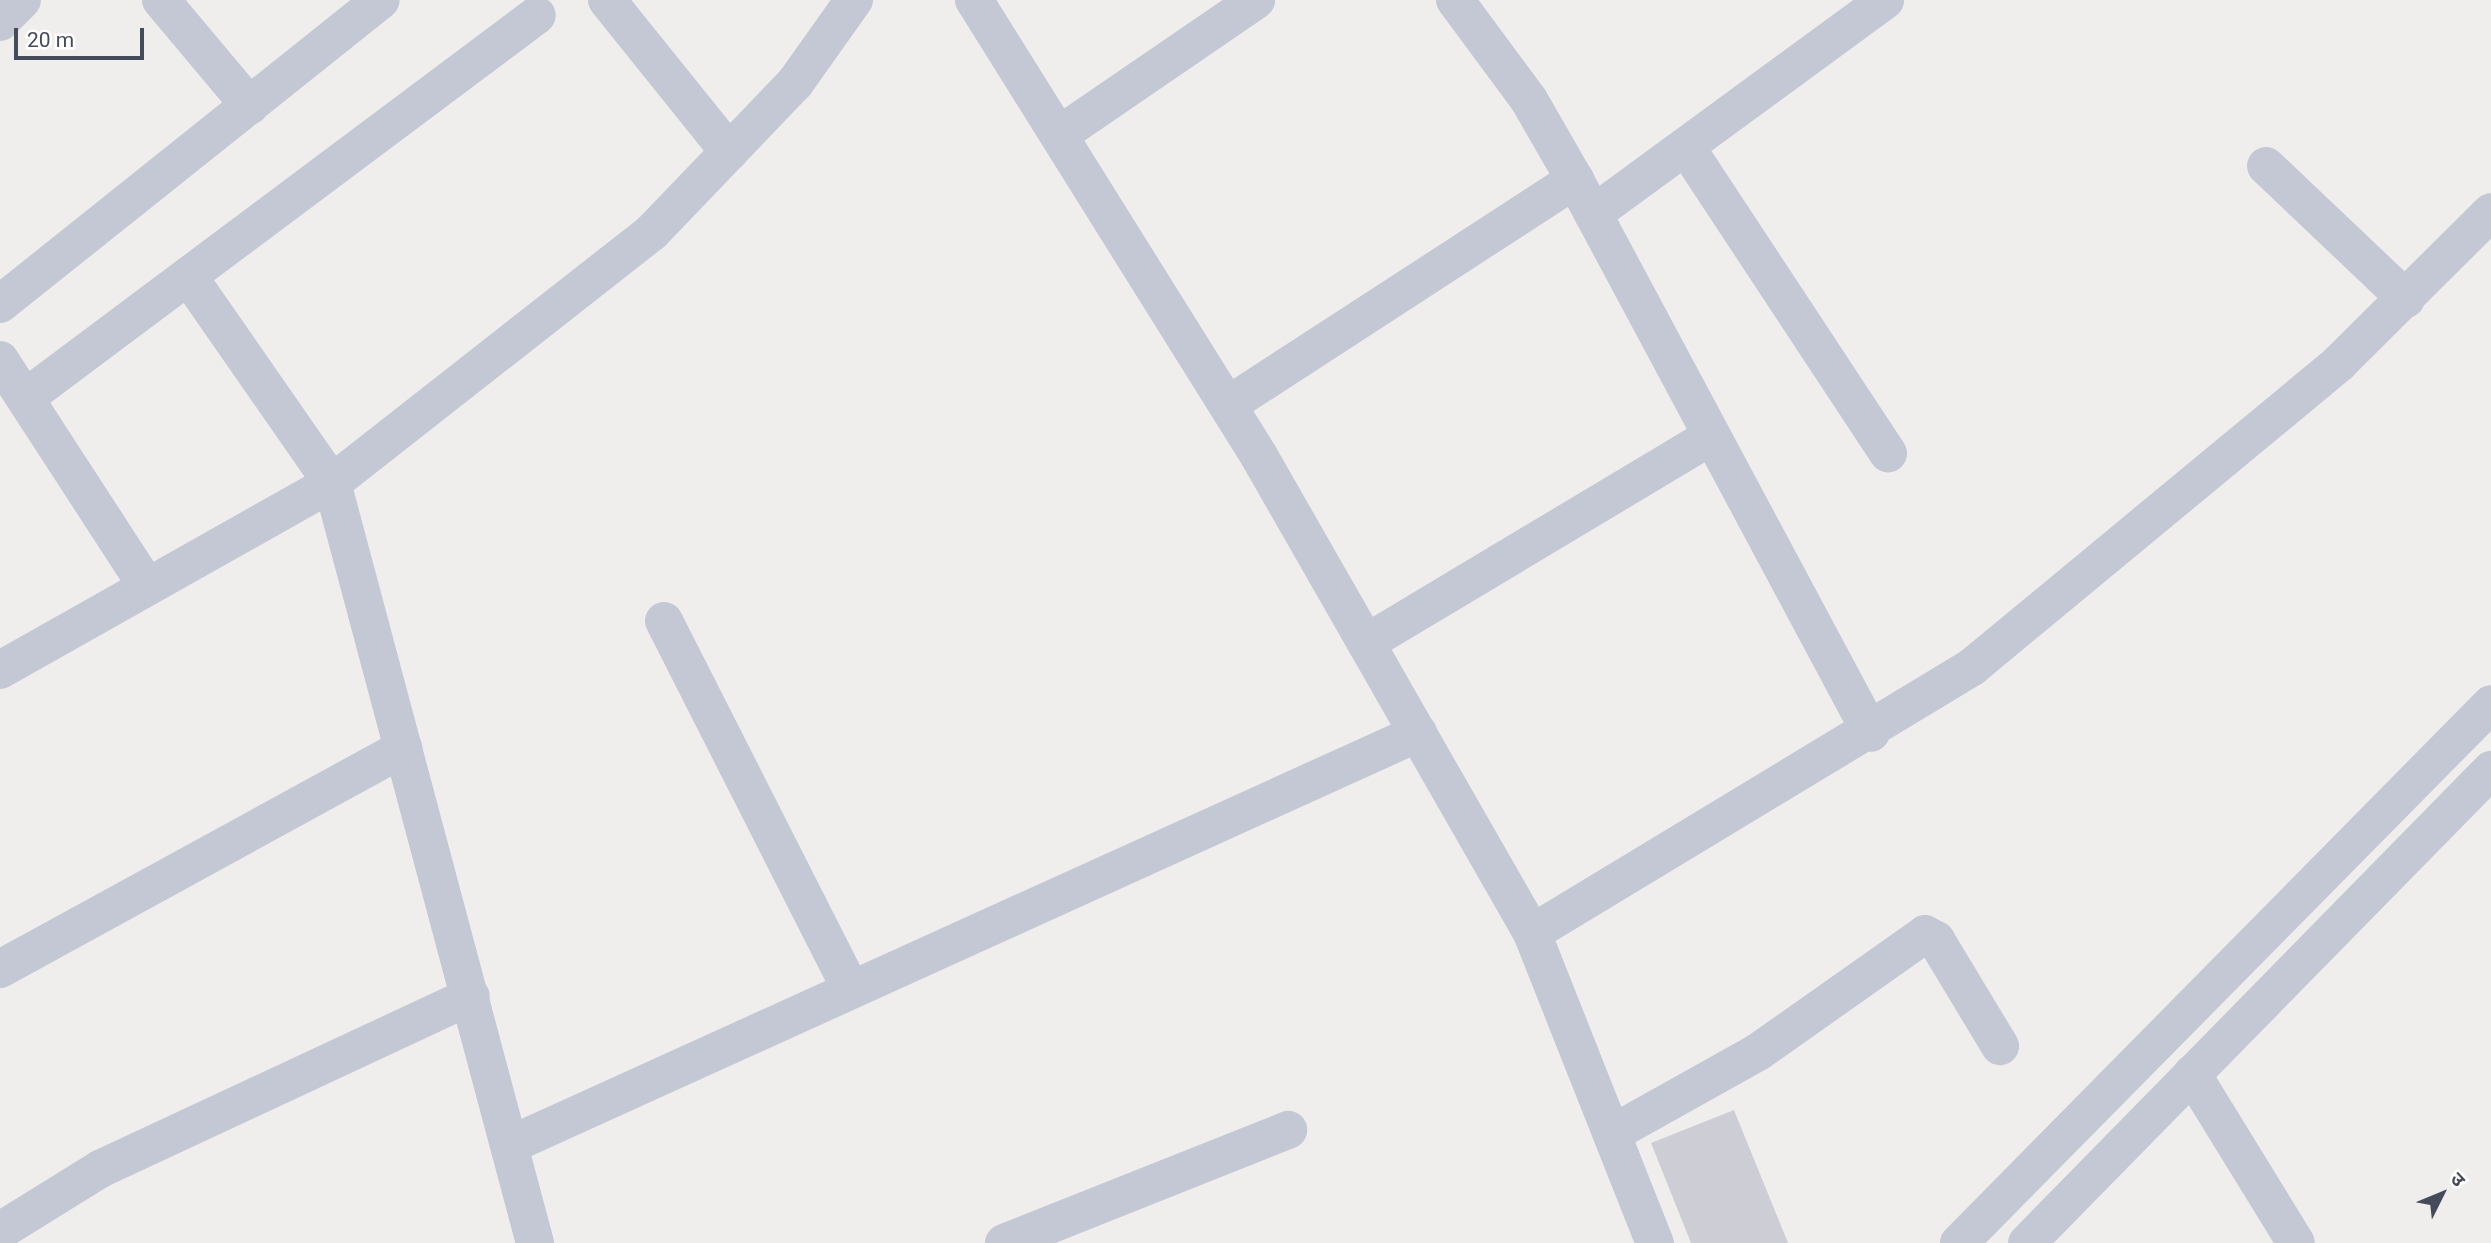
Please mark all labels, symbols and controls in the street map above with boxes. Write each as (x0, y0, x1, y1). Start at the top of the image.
scale bar (18, 14, 147, 58)
text: 20 m (27, 28, 74, 52)
north arrow (2407, 1159, 2477, 1229)
text: उ (2446, 1167, 2470, 1191)

